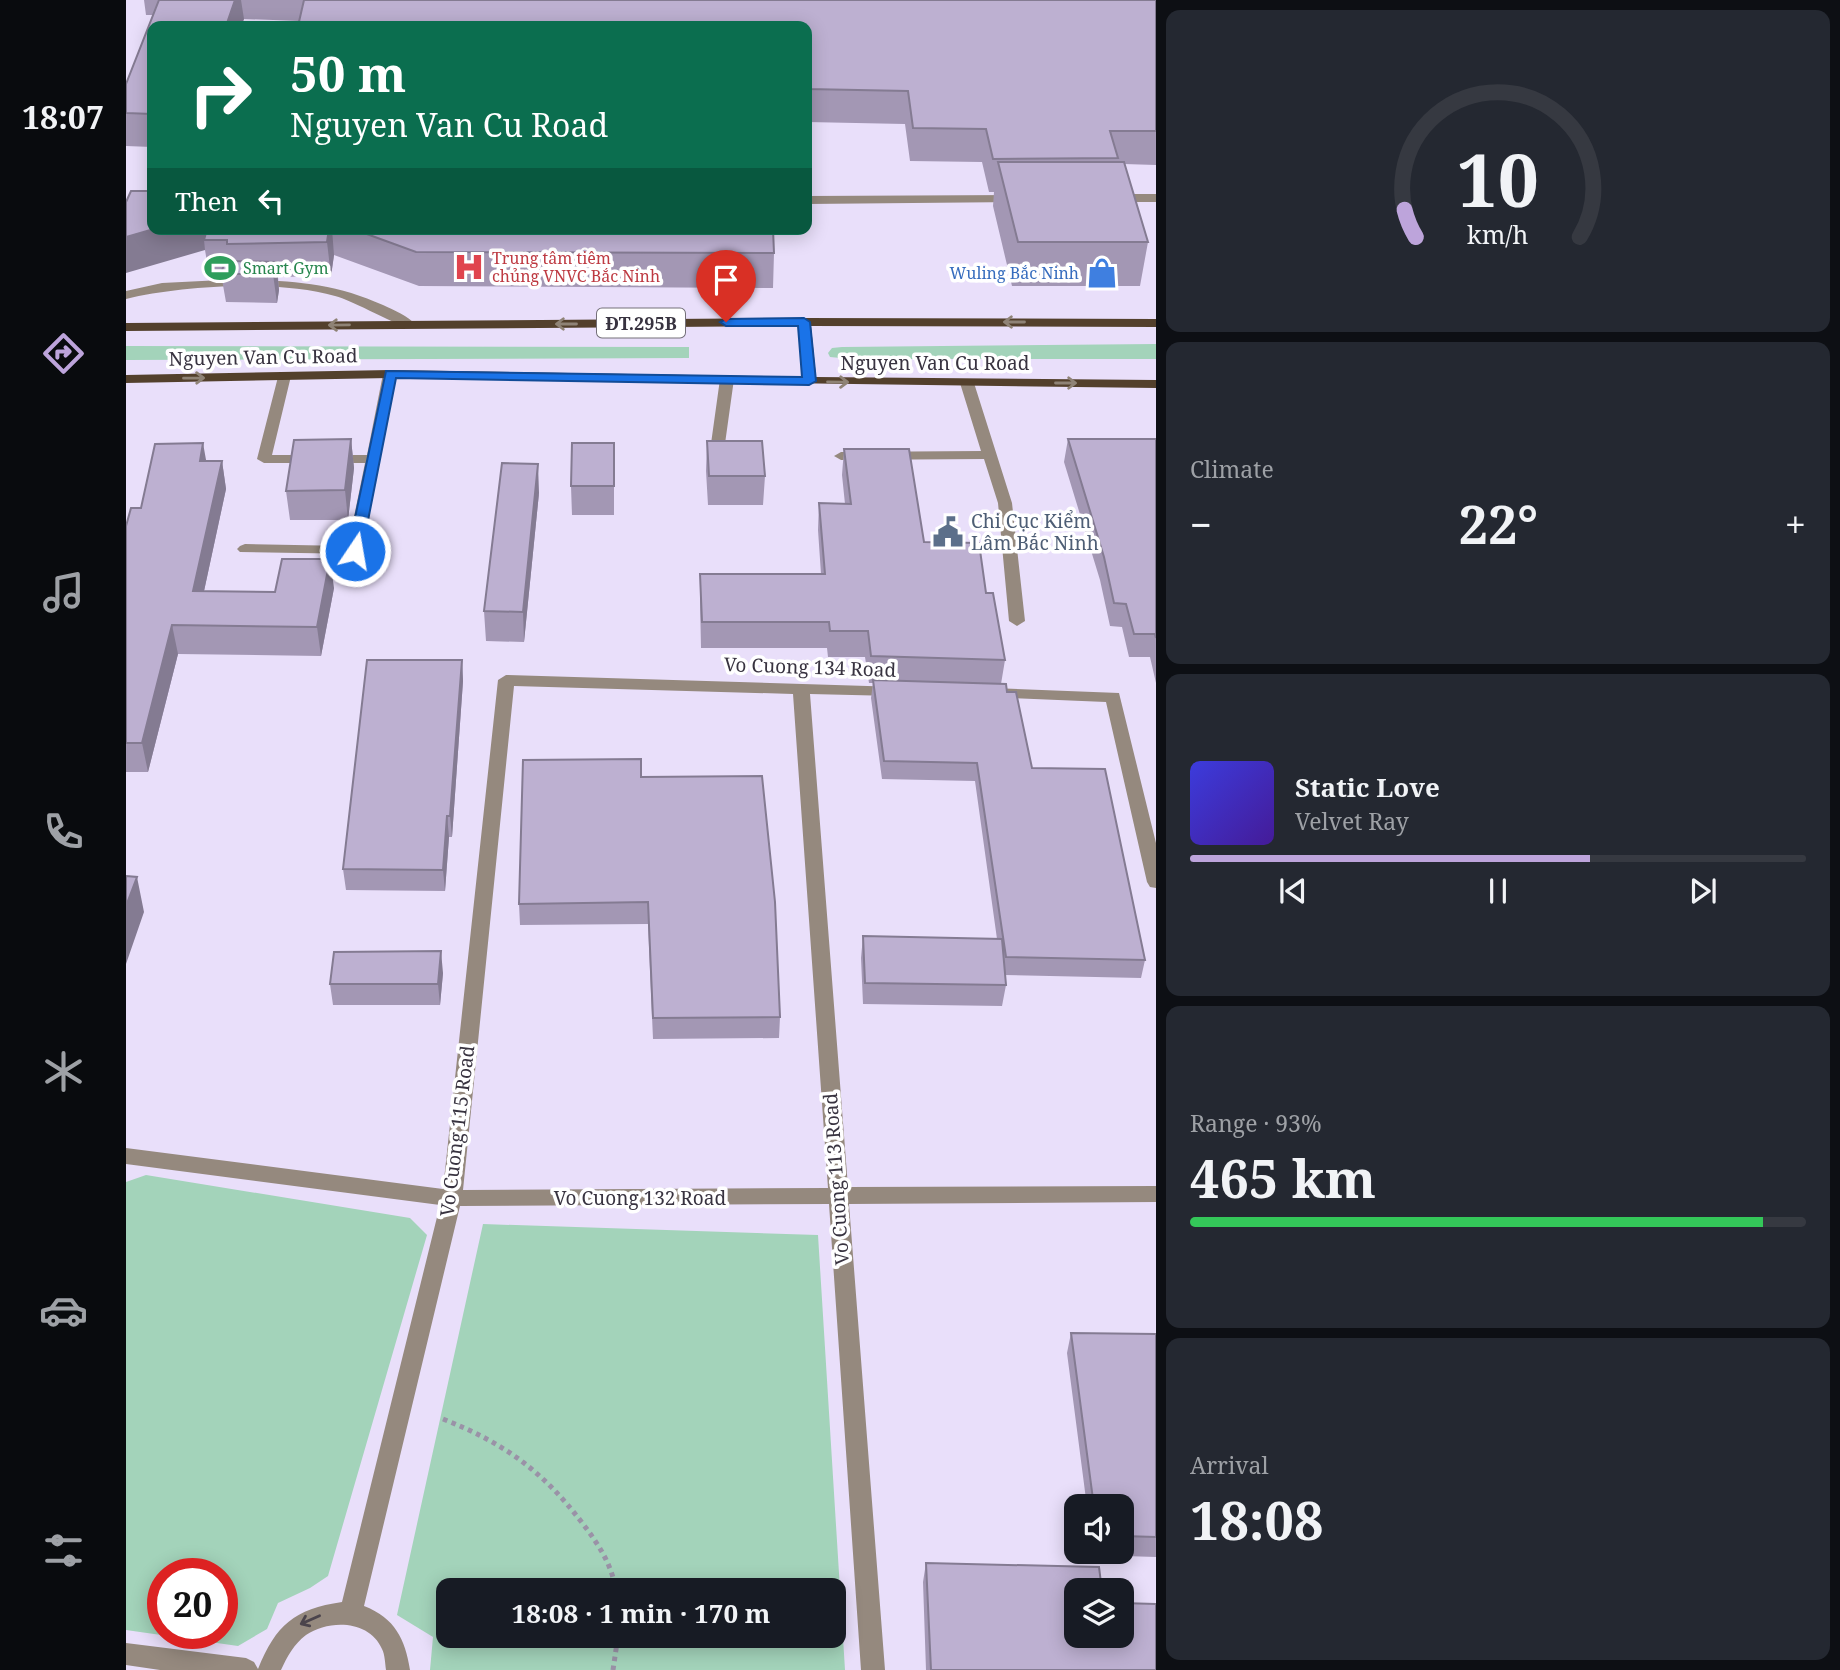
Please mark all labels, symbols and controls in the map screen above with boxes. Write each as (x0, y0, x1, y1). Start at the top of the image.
text: 50 m (290, 40, 406, 106)
icon: right (175, 49, 266, 140)
text: 18:07 (22, 95, 104, 138)
text: Nguyen Van Cu Road (290, 103, 608, 146)
text: 10 (1457, 129, 1539, 228)
icon: left (252, 182, 290, 220)
text: Then (175, 183, 238, 219)
text: km/h (1467, 217, 1529, 251)
place label: Trung tâm tiêm chủng VNVC Bắc Ninh (492, 247, 660, 287)
hospital icon: Trung tâm tiêm chủng VNVC Bắc Ninh (452, 250, 486, 284)
pin (696, 250, 756, 322)
sports icon: Smart Gym (203, 251, 237, 285)
shop icon: Wuling Bắc Ninh (1085, 256, 1119, 290)
place label: Smart Gym (243, 257, 329, 279)
icon: arrive (707, 261, 745, 299)
place label: Wuling Bắc Ninh (950, 262, 1079, 284)
road number: ĐT.295B (597, 309, 685, 338)
one-way arrow (1003, 315, 1026, 329)
one-way arrow (555, 317, 578, 330)
one-way arrow (327, 318, 350, 332)
icon: directions (39, 329, 88, 378)
street label: Nguyen Van Cu Road (168, 342, 358, 372)
street label: Nguyen Van Cu Road (841, 350, 1030, 376)
one-way arrow (182, 371, 205, 385)
one-way arrow (826, 375, 849, 389)
one-way arrow (1054, 376, 1077, 390)
text: Climate (1190, 453, 1274, 485)
text: 22° (1459, 488, 1538, 559)
text: − (1190, 498, 1212, 550)
text: + (1785, 498, 1806, 550)
place label: Chi Cục Kiểm Lâm Bắc Ninh (971, 508, 1099, 556)
position arrow (318, 514, 392, 588)
public building icon: Chi Cục Kiểm Lâm Bắc Ninh (931, 515, 965, 549)
icon: music (39, 568, 88, 617)
street label: Vo Cuong 134 Road (723, 651, 897, 683)
text: Static Love (1295, 769, 1440, 805)
text: Velvet Ray (1295, 805, 1409, 837)
icon: phone (39, 807, 88, 856)
icon: previous (1274, 872, 1312, 910)
icon: pause (1479, 872, 1517, 910)
icon: next (1684, 872, 1722, 910)
street label: Vo Cuong 115 Road (434, 1044, 480, 1218)
icon: climate (39, 1047, 88, 1096)
street label: Vo Cuong 113 Road (817, 1092, 855, 1266)
text: Range · 93% (1190, 1107, 1322, 1139)
text: 465 km (1190, 1142, 1376, 1213)
street label: Vo Cuong 132 Road (554, 1185, 726, 1211)
icon: car (39, 1286, 88, 1335)
text: Arrival (1190, 1449, 1269, 1481)
text: 18:08 (1190, 1484, 1323, 1555)
map controls (1064, 1494, 1134, 1648)
button: sound (1064, 1494, 1134, 1564)
icon: filters (39, 1526, 88, 1575)
speed limit sign: 20 (147, 1558, 238, 1649)
button: layers (1064, 1578, 1134, 1648)
text: 18:08 · 1 min · 170 m (511, 1595, 771, 1631)
one-way arrow (299, 1614, 321, 1627)

